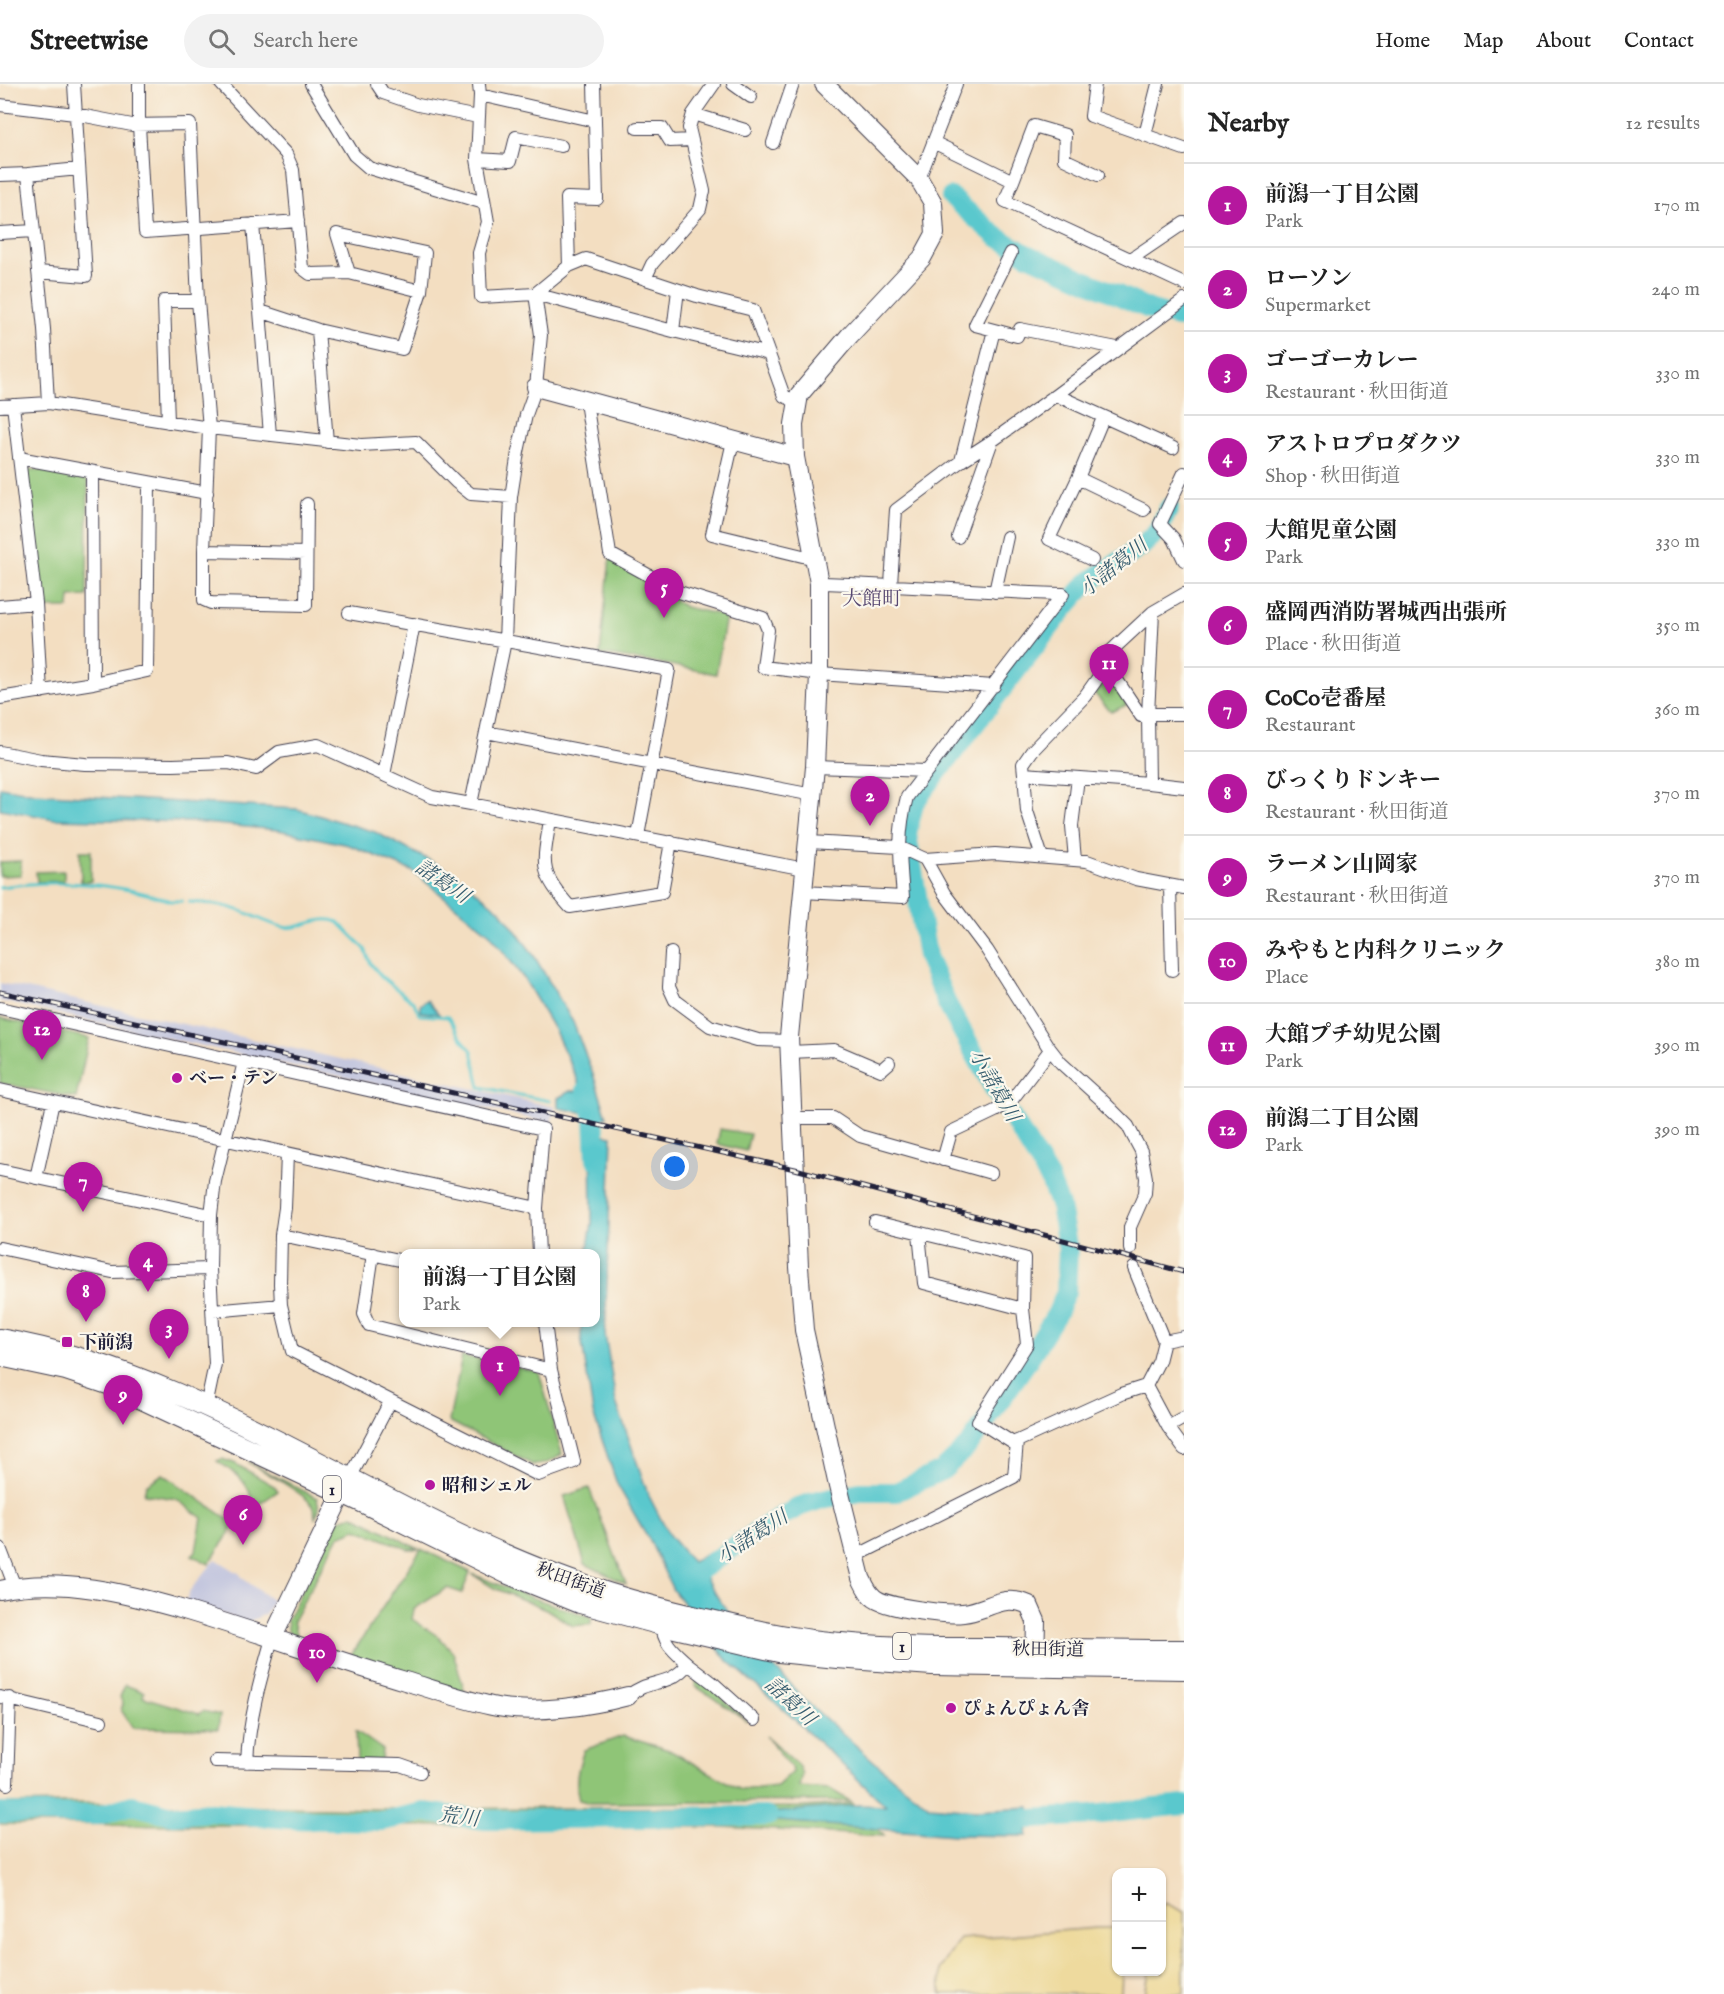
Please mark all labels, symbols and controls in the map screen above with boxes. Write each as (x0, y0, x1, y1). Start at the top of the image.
search box (184, 14, 604, 68)
text: Streetwise (30, 24, 148, 59)
icon: search (205, 25, 238, 58)
text: Search here (253, 27, 358, 55)
text: Home (1375, 28, 1430, 55)
text: Map (1463, 28, 1503, 55)
text: About (1536, 28, 1591, 55)
text: Contact (1624, 28, 1694, 55)
text: Nearby (1208, 107, 1289, 140)
text: 12 results (1625, 111, 1700, 136)
text: 前潟一丁目公園 (1265, 181, 1419, 209)
text: 1 (1224, 193, 1231, 218)
text: 170 m (1654, 193, 1700, 218)
text: Park (1265, 209, 1303, 234)
text: ローソン (1265, 265, 1352, 293)
text: 2 (1223, 277, 1232, 302)
text: 240 m (1651, 277, 1700, 302)
text: Supermarket (1265, 293, 1371, 318)
text: ゴーゴーカレー (1265, 347, 1419, 375)
text: 3 (1224, 361, 1231, 386)
text: 330 m (1655, 361, 1700, 386)
text: Restaurant · 秋田街道 (1265, 380, 1449, 405)
text: アストロプロダクツ (1265, 431, 1462, 459)
text: 4 (1223, 445, 1232, 470)
text: 330 m (1655, 445, 1700, 470)
text: Shop · 秋田街道 (1265, 464, 1401, 489)
text: 大館児童公園 (1265, 517, 1397, 545)
text: 5 (1224, 529, 1231, 554)
text: 330 m (1655, 529, 1700, 554)
water label: 小諸葛川 (1075, 532, 1154, 603)
text: Park (1265, 545, 1303, 570)
pin: 5 (644, 568, 684, 618)
district label: 大館町 (842, 587, 902, 612)
text: 盛岡西消防署城西出張所 (1265, 599, 1507, 627)
text: 6 (1223, 613, 1232, 638)
text: 350 m (1656, 613, 1700, 638)
text: Place · 秋田街道 (1265, 632, 1402, 657)
pin: 11 (1090, 644, 1128, 694)
text: CoCo壱番屋 (1265, 685, 1386, 713)
text: 7 (1223, 697, 1232, 722)
text: 360 m (1654, 697, 1700, 722)
text: Restaurant (1265, 713, 1356, 738)
text: びっくりドンキー (1265, 767, 1441, 795)
pin: 2 (850, 776, 890, 826)
text: 8 (1224, 781, 1231, 806)
text: 370 m (1654, 781, 1700, 806)
text: Restaurant · 秋田街道 (1265, 800, 1449, 825)
text: ラーメン山岡家 (1265, 851, 1418, 879)
water label: 諸葛川 (410, 855, 476, 911)
text: 9 (1223, 865, 1232, 890)
text: 370 m (1654, 865, 1700, 890)
text: Restaurant · 秋田街道 (1265, 884, 1449, 909)
text: みやもと内科クリニック (1265, 937, 1506, 965)
text: 10 (1219, 949, 1236, 974)
text: 380 m (1655, 949, 1700, 974)
text: Place (1265, 965, 1308, 990)
pin: 12 (22, 1010, 62, 1060)
text: 大館プチ幼児公園 (1265, 1021, 1441, 1049)
text: 11 (1220, 1033, 1235, 1058)
text: 390 m (1654, 1033, 1700, 1058)
water label: 小諸葛川 (963, 1045, 1026, 1128)
text: Park (1265, 1049, 1303, 1074)
place label: ベー・テン (189, 1068, 278, 1091)
marker: ベー・テン (170, 1071, 184, 1085)
text: 前潟二丁目公園 (1265, 1105, 1419, 1133)
text: 12 (1219, 1117, 1236, 1142)
text: 390 m (1654, 1117, 1700, 1142)
text: Park (1265, 1133, 1303, 1158)
your location (660, 1152, 689, 1181)
pin: 7 (64, 1162, 103, 1212)
pin: 4 (128, 1242, 168, 1292)
popup (399, 1249, 600, 1327)
text: 前潟一丁目公園 (422, 1264, 577, 1292)
pin: 8 (66, 1272, 106, 1322)
text: Park (422, 1292, 461, 1317)
pin: 3 (150, 1310, 188, 1359)
place label: 下前潟 (79, 1332, 133, 1355)
marker: 下前潟 (60, 1335, 74, 1349)
pin: 1 (480, 1346, 520, 1396)
pin: 9 (104, 1376, 142, 1425)
place label: 昭和シェル (442, 1475, 532, 1498)
road number: 1 (323, 1476, 341, 1502)
marker: 昭和シェル (423, 1478, 437, 1492)
pin: 6 (224, 1496, 262, 1545)
water label: 小諸葛川 (712, 1504, 795, 1570)
street label: 秋田街道 (533, 1558, 608, 1605)
road number: 1 (893, 1633, 911, 1659)
pin: 10 (298, 1634, 336, 1683)
street label: 秋田街道 (1012, 1638, 1084, 1663)
water label: 諸葛川 (760, 1672, 822, 1733)
place label: ぴょんぴょん舎 (963, 1698, 1089, 1721)
marker: ぴょんぴょん舎 (944, 1701, 958, 1715)
water label: 荒川 (437, 1803, 482, 1833)
map controls (1112, 1868, 1166, 1976)
button: + (1112, 1868, 1166, 1922)
button: − (1112, 1922, 1166, 1976)

